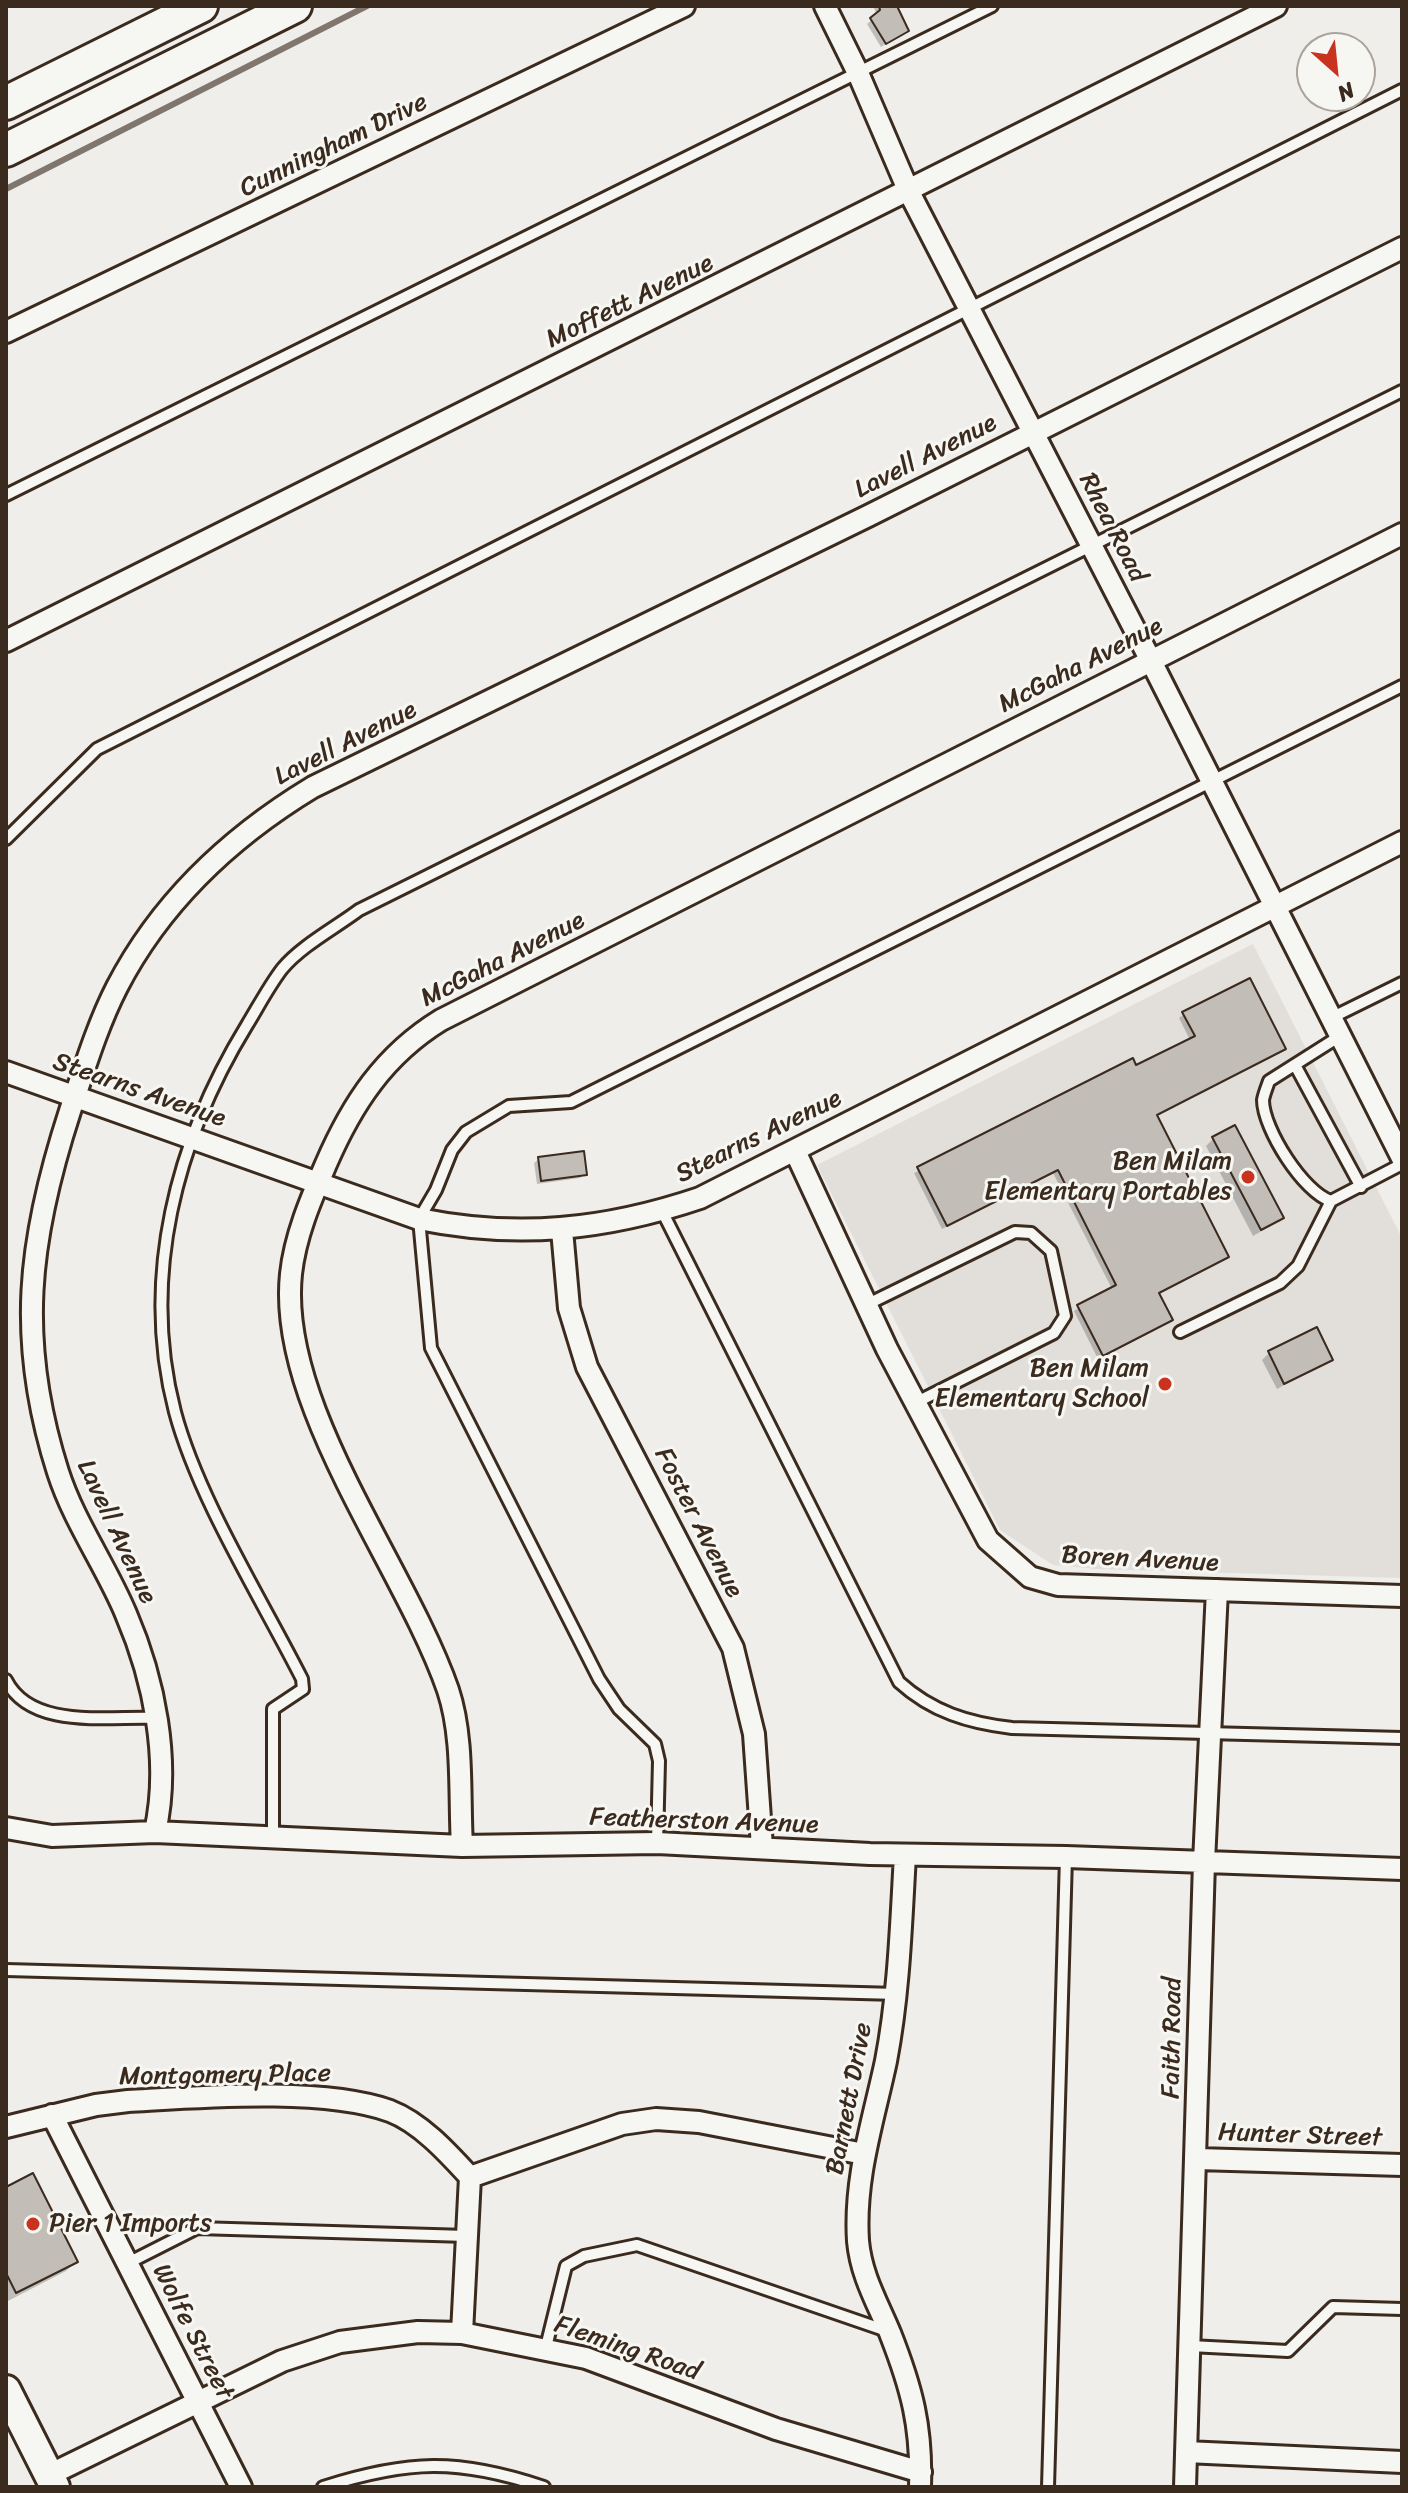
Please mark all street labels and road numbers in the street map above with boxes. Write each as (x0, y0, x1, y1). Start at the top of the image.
street label: Cunningham Drive (235, 87, 433, 205)
street label: Moffett Avenue (541, 248, 719, 356)
street label: Lavell Avenue (850, 408, 1002, 506)
street label: Rhea Road (1071, 468, 1153, 588)
street label: McGaha Avenue (994, 611, 1168, 721)
street label: Lavell Avenue (270, 695, 422, 793)
street label: McGaha Avenue (416, 905, 590, 1015)
street label: Stearns Avenue (49, 1047, 229, 1135)
street label: Stearns Avenue (671, 1083, 847, 1191)
street label: Foster Avenue (647, 1443, 749, 1603)
street label: Lavell Avenue (69, 1455, 163, 1609)
street label: Boren Avenue (1061, 1540, 1219, 1580)
street label: Featherston Avenue (589, 1802, 819, 1842)
street label: Faith Road (1156, 1977, 1190, 2099)
street label: Barnett Drive (820, 2020, 880, 2178)
street label: Montgomery Place (119, 2059, 331, 2093)
street label: Hunter Street (1217, 2118, 1383, 2154)
street label: Wolfe Street (145, 2259, 239, 2405)
street label: Fleming Road (550, 2310, 704, 2388)

